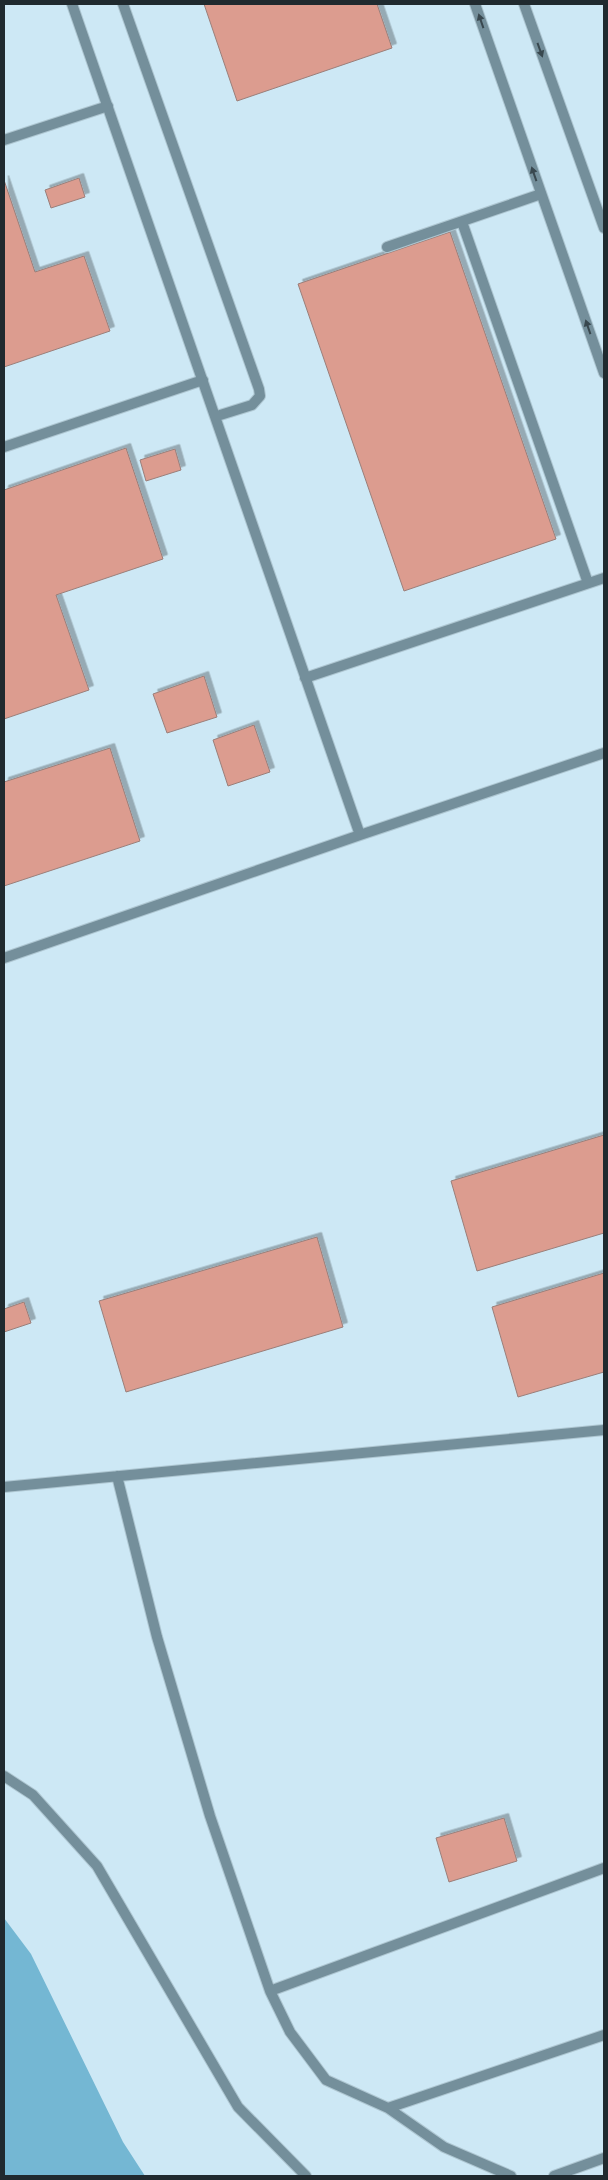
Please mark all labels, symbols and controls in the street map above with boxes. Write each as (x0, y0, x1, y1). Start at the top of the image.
one-way arrow (477, 13, 484, 28)
one-way arrow (537, 42, 544, 57)
one-way arrow (530, 166, 538, 181)
one-way arrow (584, 320, 591, 335)

